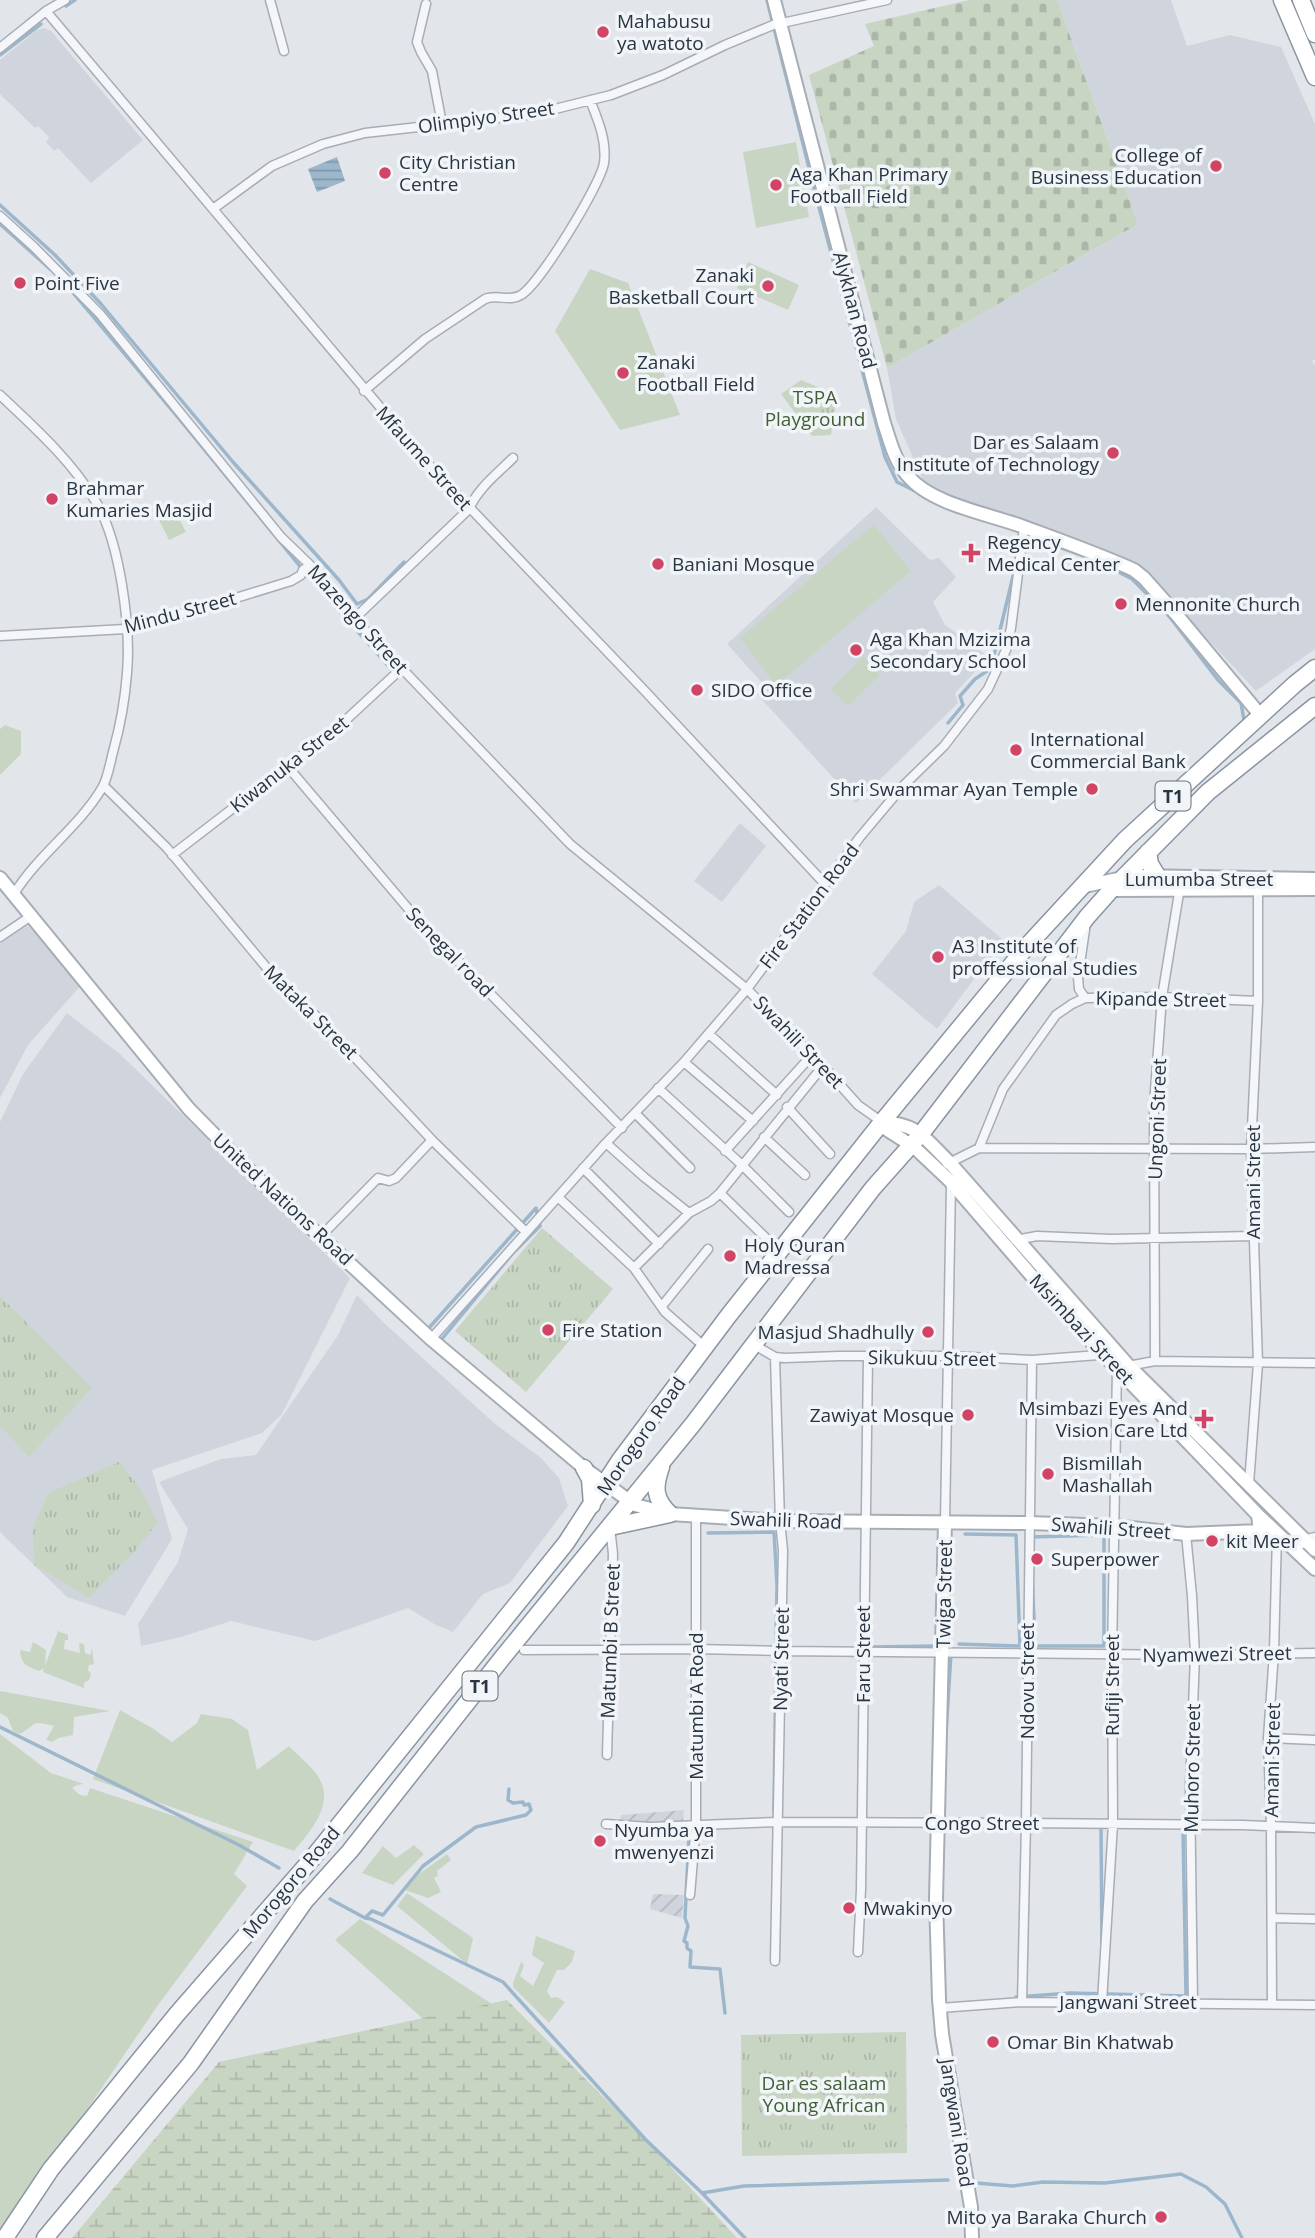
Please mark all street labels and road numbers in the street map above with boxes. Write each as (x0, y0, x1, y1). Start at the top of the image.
street label: Olimpiyo Street (416, 95, 556, 139)
street label: Alykhan Road (827, 248, 883, 372)
street label: Mfaume Street (370, 400, 478, 516)
street label: Mazengo Street (302, 559, 414, 679)
street label: Mindu Street (121, 585, 239, 639)
street label: Kiwanuka Street (224, 709, 354, 818)
road number: T1 (1156, 782, 1190, 810)
street label: Fire Station Road (753, 838, 865, 974)
street label: Lumumba Street (1125, 866, 1274, 892)
street label: Senegal road (401, 901, 499, 1003)
street label: Mataka Street (258, 959, 364, 1065)
street label: Kipande Street (1096, 985, 1227, 1013)
street label: Swahili Street (748, 990, 850, 1094)
street label: Ungoni Street (1142, 1058, 1172, 1180)
street label: Amani Street (1240, 1124, 1266, 1239)
street label: United Nations Road (207, 1127, 359, 1271)
street label: Msimbazi Street (1024, 1268, 1140, 1390)
street label: Sikukuu Street (868, 1344, 997, 1372)
street label: Morogoro Road (591, 1372, 691, 1500)
street label: Swahili Road (730, 1505, 842, 1535)
street label: Swahili Street (1050, 1511, 1172, 1545)
street label: Twiga Street (930, 1539, 958, 1649)
street label: Matumbi B Street (594, 1563, 626, 1719)
street label: Faru Street (850, 1605, 876, 1703)
street label: Nyati Street (767, 1607, 795, 1711)
street label: Ndovu Street (1014, 1623, 1040, 1739)
street label: Matumbi A Road (683, 1632, 709, 1780)
street label: Rufiji Street (1099, 1634, 1125, 1736)
street label: Nyamwezi Street (1142, 1640, 1292, 1668)
road number: T1 (462, 1672, 498, 1700)
street label: Amani Street (1258, 1702, 1286, 1818)
street label: Muhoro Street (1178, 1703, 1206, 1833)
street label: Congo Street (925, 1810, 1040, 1836)
street label: Morogoro Road (236, 1820, 346, 1944)
street label: Jangwani Street (1057, 1989, 1197, 2015)
street label: Jangwani Road (934, 2055, 980, 2189)

